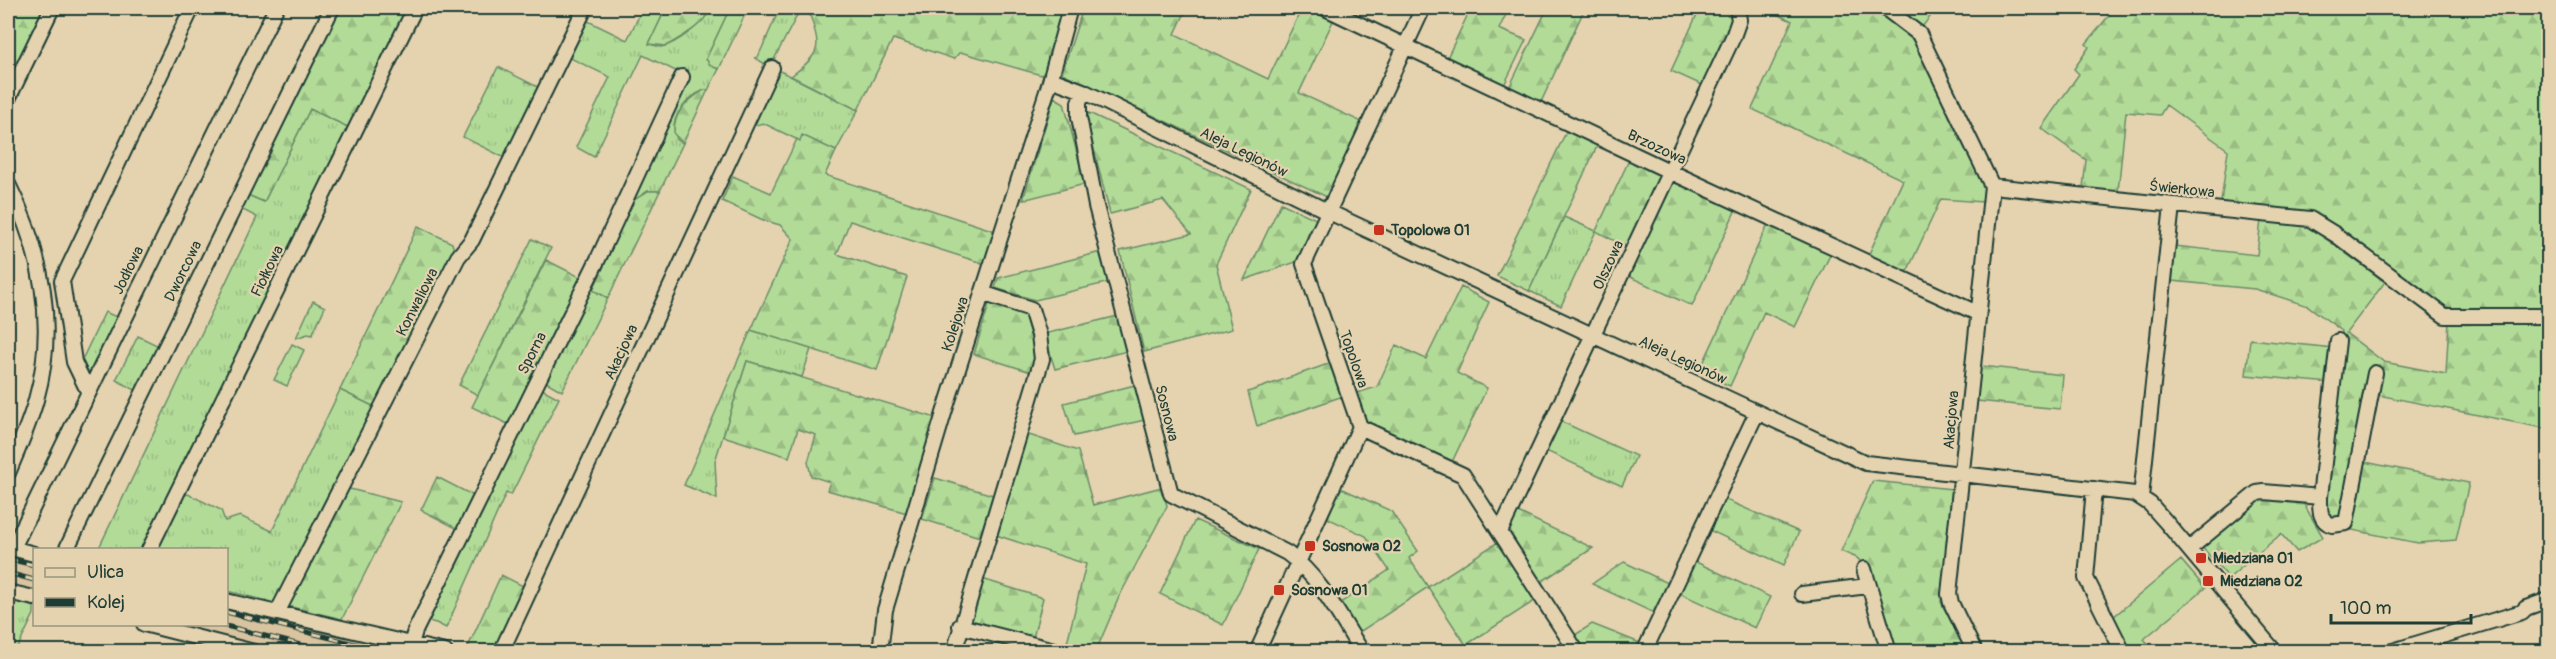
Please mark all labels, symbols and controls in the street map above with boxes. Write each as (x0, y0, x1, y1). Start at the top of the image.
street label: Aleja Legionów (1197, 123, 1291, 182)
street label: Brzozowa (1624, 126, 1689, 169)
street label: Świerkowa (2148, 177, 2216, 202)
place label: Topolowa 01 (1390, 221, 1470, 240)
marker: Topolowa 01 (1372, 223, 1386, 237)
street label: Olszowa (1589, 237, 1628, 293)
street label: Dworcowa (161, 238, 206, 305)
street label: Fiołkowa (247, 242, 288, 300)
street label: Jodłowa (109, 243, 148, 297)
street label: Konwaliowa (392, 265, 443, 339)
street label: Kolejowa (938, 294, 973, 354)
street label: Akacjowa (600, 321, 643, 383)
street label: Topolowa (1335, 328, 1372, 390)
street label: Sporna (514, 329, 551, 377)
street label: Aleja Legionów (1636, 332, 1730, 389)
street label: Sosnowa (1150, 383, 1183, 443)
street label: Akacjowa (1939, 390, 1964, 450)
place label: Sosnowa 02 (1322, 537, 1401, 556)
marker: Sosnowa 02 (1303, 539, 1317, 553)
legend (33, 548, 228, 626)
place label: Miedziana 01 (2213, 549, 2293, 568)
marker: Miedziana 01 (2194, 551, 2208, 565)
text: Ulica (87, 561, 124, 584)
place label: Miedziana 02 (2220, 572, 2303, 591)
marker: Miedziana 02 (2201, 574, 2215, 588)
place label: Sosnowa 01 (1291, 581, 1368, 600)
marker: Sosnowa 01 (1272, 583, 1286, 597)
scale bar (2331, 587, 2470, 625)
text: Kolej (87, 591, 125, 614)
text: 100 m (2340, 597, 2392, 620)

